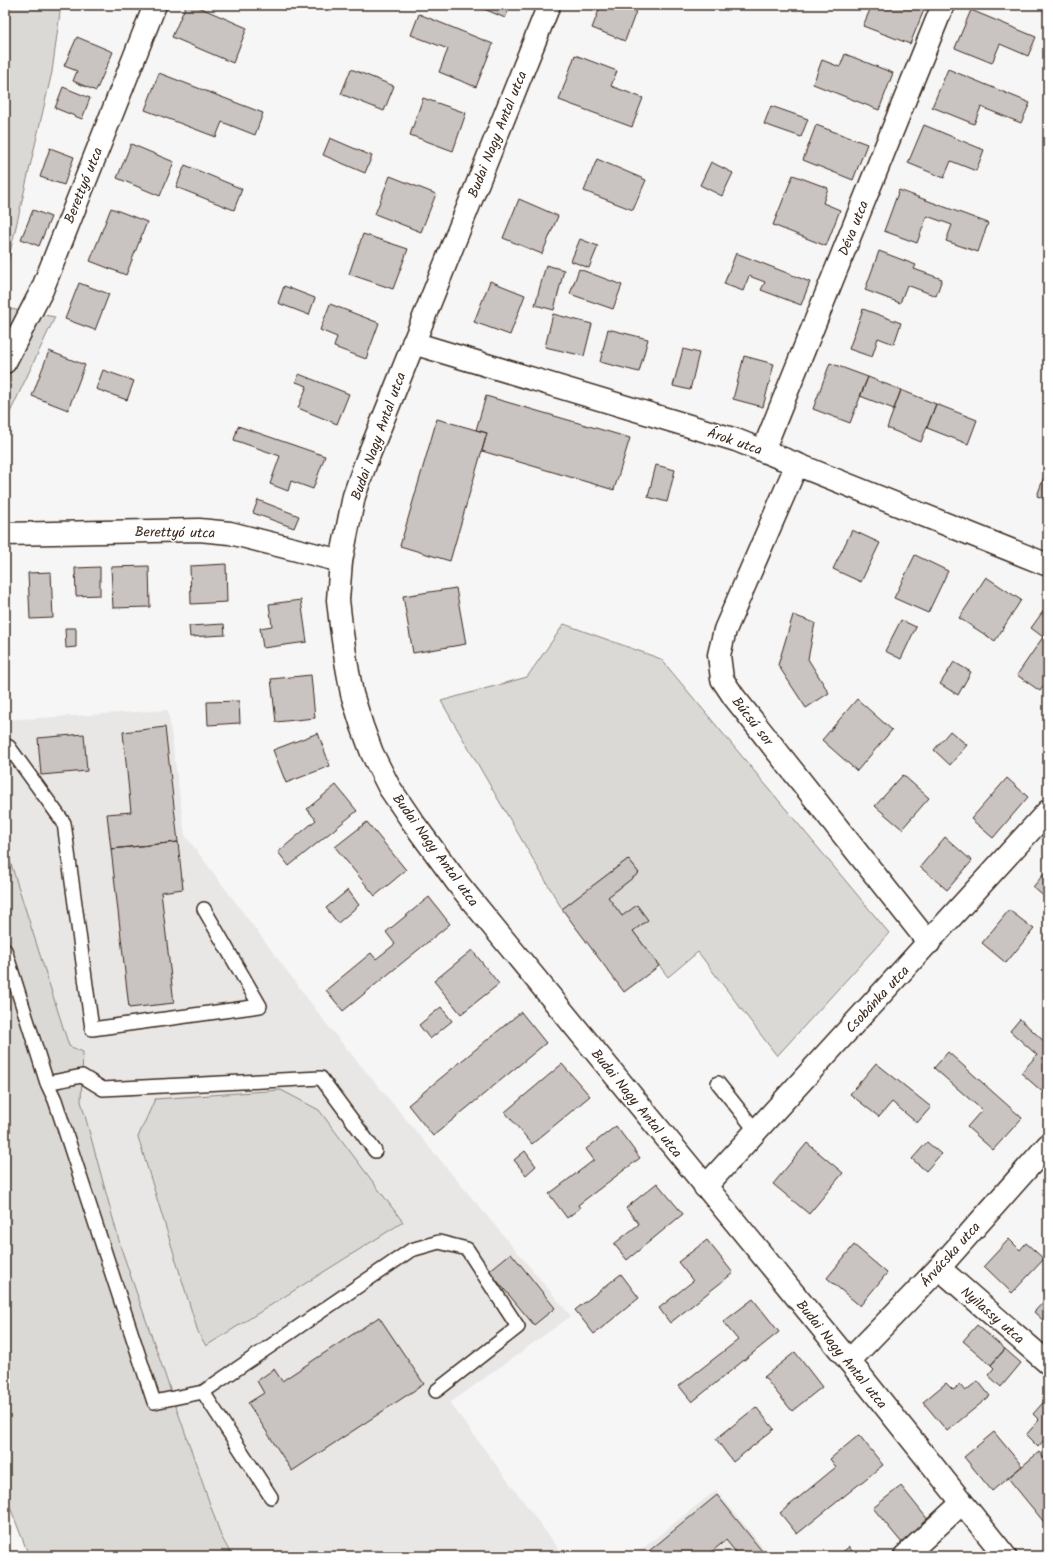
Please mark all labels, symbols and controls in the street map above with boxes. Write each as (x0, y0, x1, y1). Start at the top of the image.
street label: Budai Nagy Antal utca (462, 68, 533, 201)
street label: Berettyó utca (59, 144, 109, 227)
street label: Déva utca (833, 197, 875, 259)
street label: Budai Nagy Antal utca (346, 369, 412, 504)
street label: Árok utca (704, 422, 765, 462)
street label: Berettyó utca (135, 521, 215, 545)
street label: Búcsú sor (726, 692, 779, 752)
street label: Budai Nagy Antal utca (387, 790, 484, 912)
street label: Csobánka utca (840, 961, 915, 1039)
street label: Budai Nagy Antal utca (585, 1044, 687, 1163)
street label: Árvácska utca (915, 1217, 986, 1292)
street label: Nyilassy utca (956, 1282, 1029, 1350)
street label: Budai Nagy Antal utca (790, 1295, 892, 1414)

